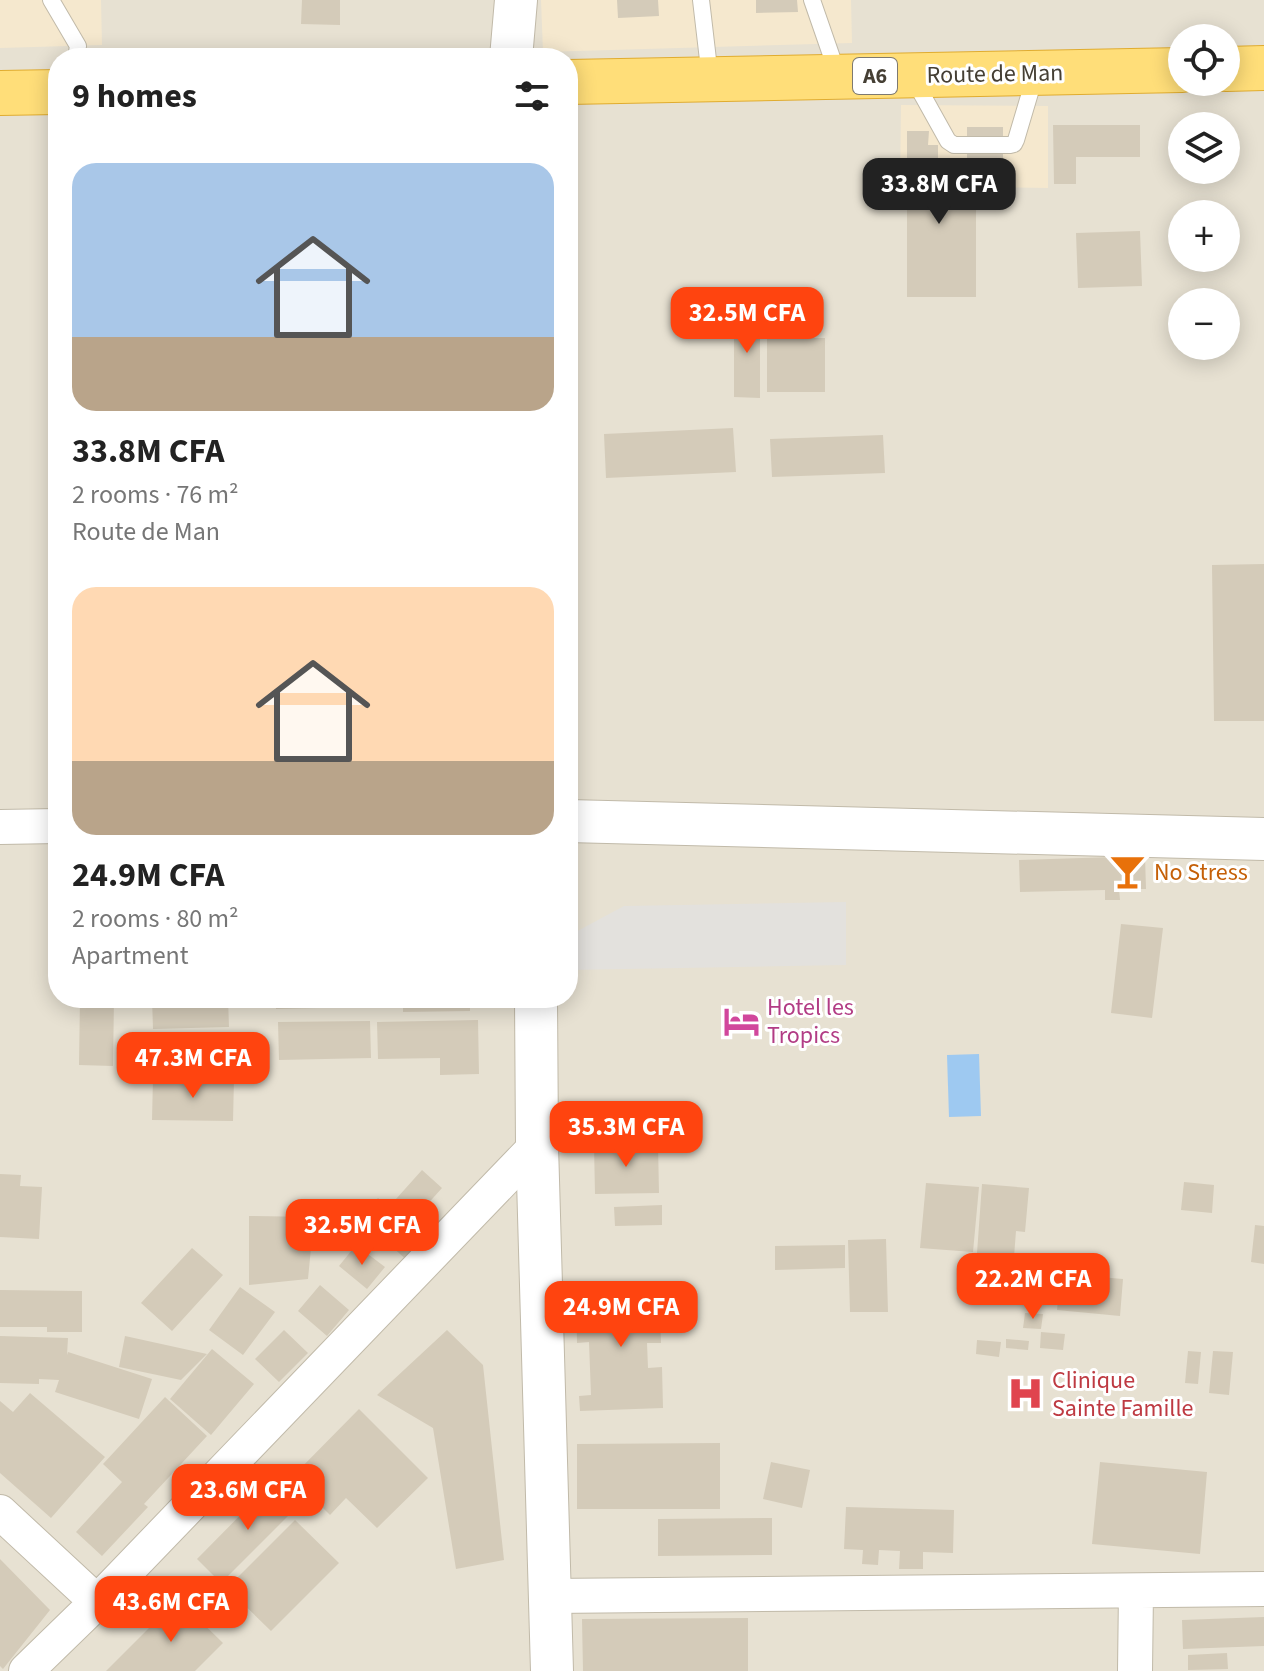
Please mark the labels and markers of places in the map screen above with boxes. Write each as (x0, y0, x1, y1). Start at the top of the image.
pin: 33.8M CFA (847, 158, 1031, 226)
pin: 32.5M CFA (655, 287, 839, 355)
bar icon: No Stress (1109, 853, 1147, 891)
place label: No Stress (1154, 855, 1248, 890)
place label: Hotel les Tropics (767, 990, 854, 1053)
hotel icon: Hotel les Tropics (722, 1002, 760, 1040)
pin: 47.3M CFA (101, 1032, 285, 1100)
pin: 35.3M CFA (534, 1101, 718, 1169)
pin: 32.5M CFA (270, 1199, 454, 1267)
pin: 22.2M CFA (941, 1253, 1125, 1321)
pin: 24.9M CFA (529, 1281, 713, 1349)
place label: Clinique Sainte Famille (1052, 1363, 1194, 1426)
hospital icon: Clinique Sainte Famille (1007, 1375, 1045, 1413)
pin: 23.6M CFA (156, 1464, 340, 1532)
pin: 43.6M CFA (79, 1576, 263, 1644)

